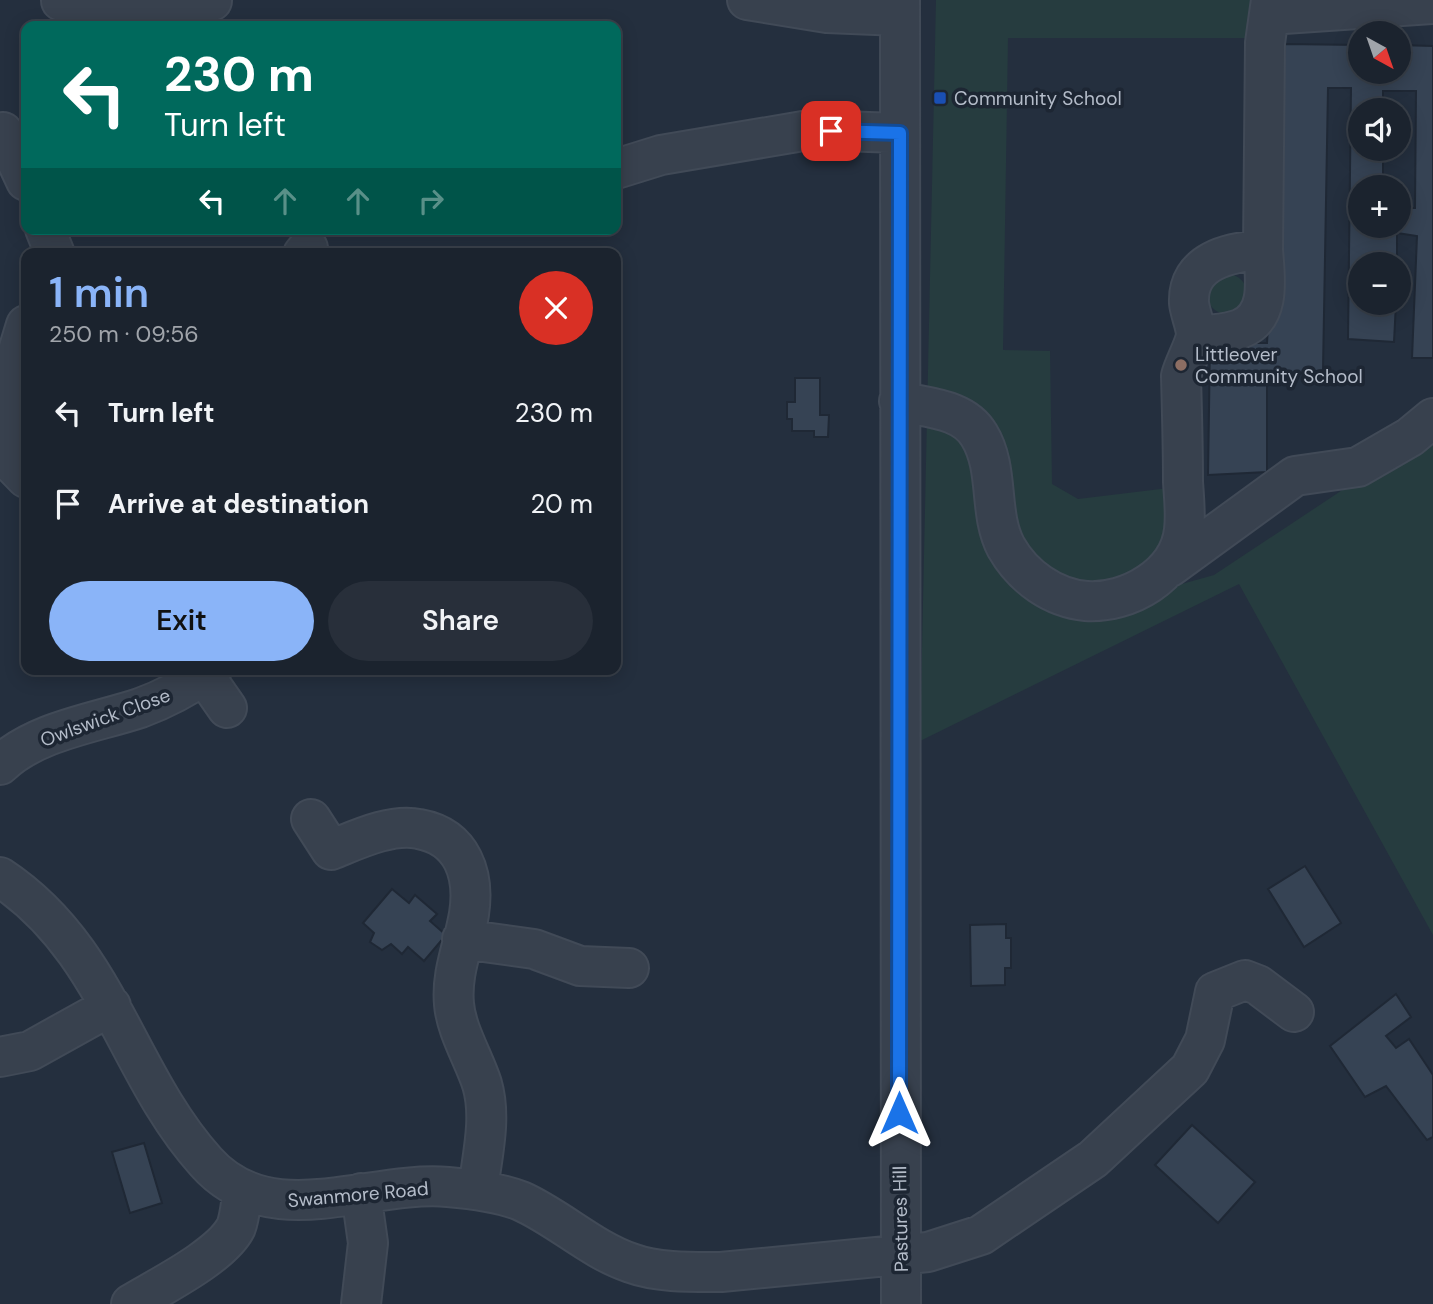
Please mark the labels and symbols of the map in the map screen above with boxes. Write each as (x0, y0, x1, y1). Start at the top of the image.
north arrow (1348, 21, 1410, 84)
place label: Community School (954, 86, 1122, 111)
marker: Community School (932, 90, 948, 106)
pin (801, 101, 861, 161)
place label: Littleover Community School (1195, 342, 1363, 389)
marker: Littleover Community School (1173, 357, 1189, 373)
street label: Owlswick Close (37, 682, 174, 753)
position arrow (862, 1076, 936, 1150)
street label: Pastures Hill (887, 1166, 914, 1272)
street label: Swanmore Road (287, 1176, 430, 1213)

